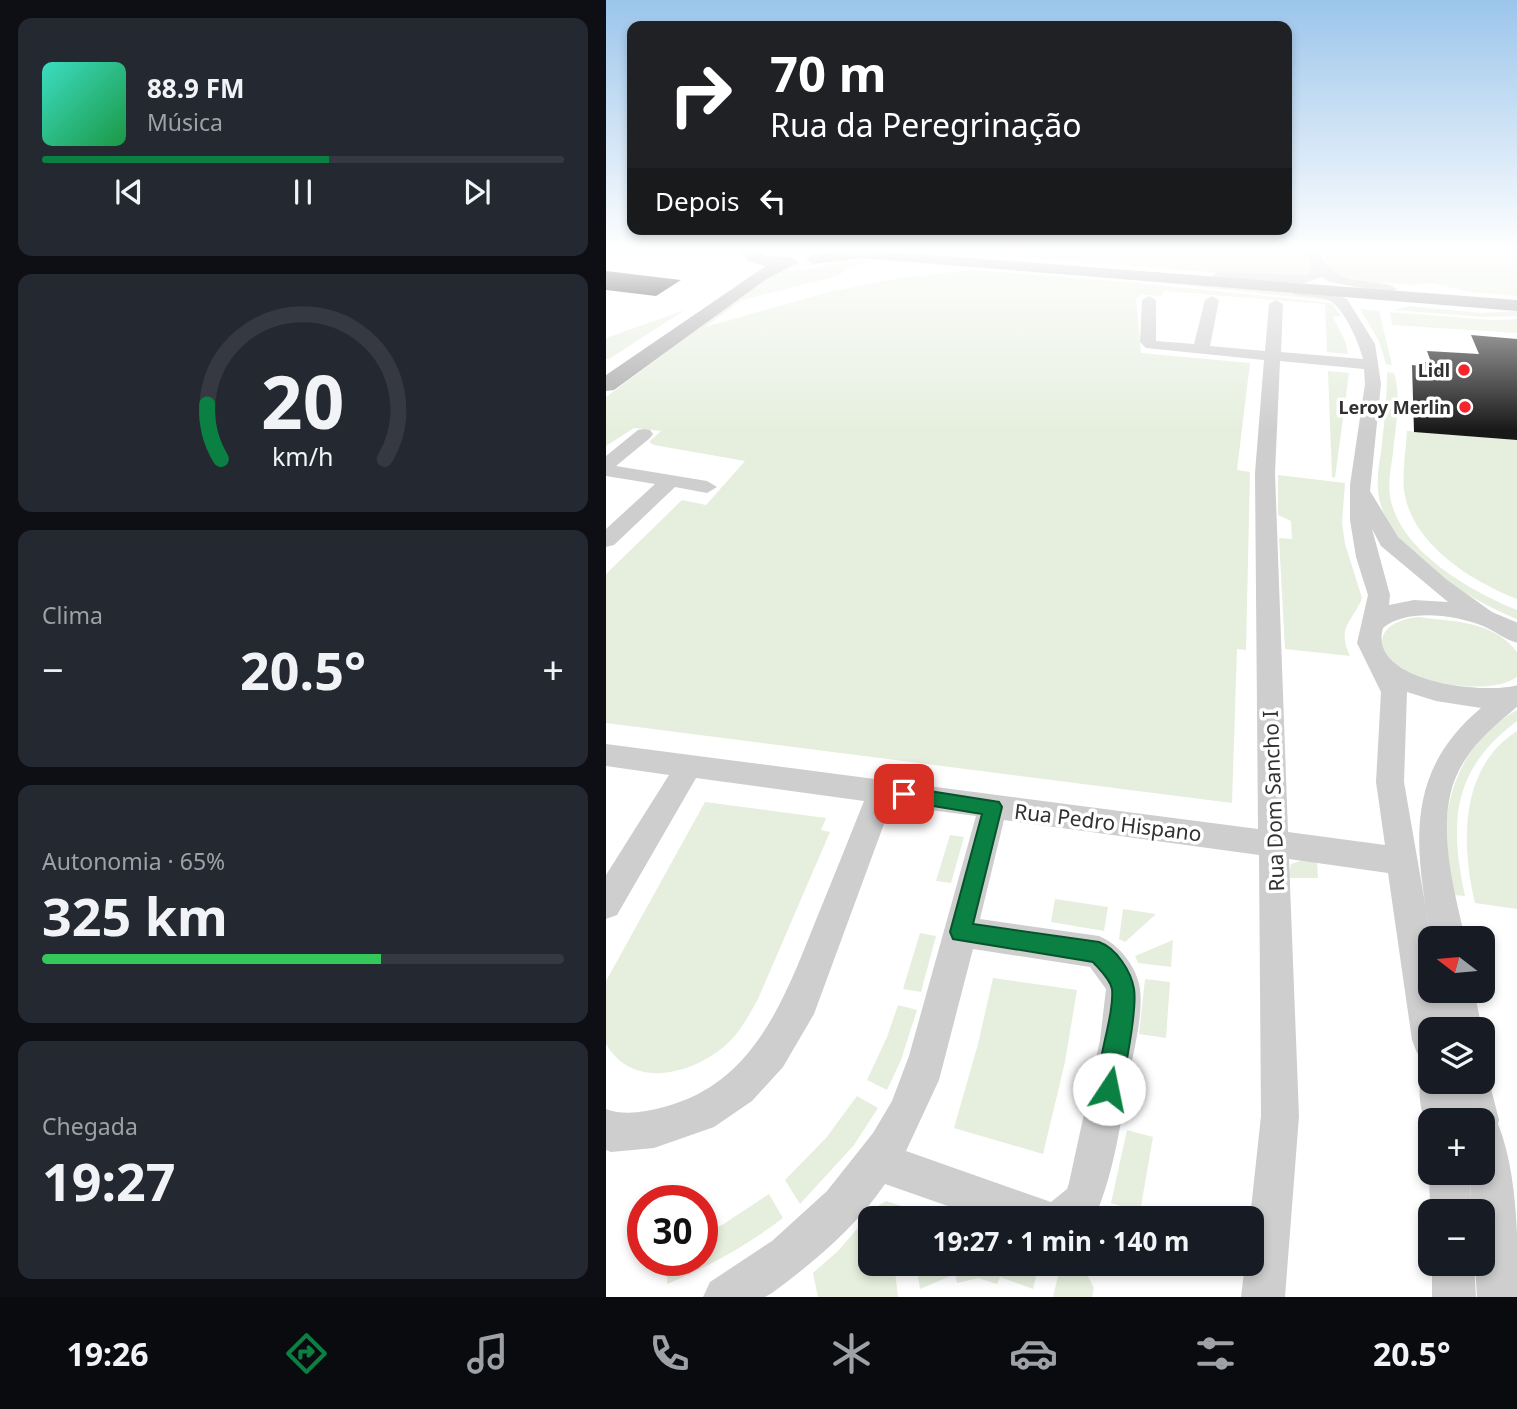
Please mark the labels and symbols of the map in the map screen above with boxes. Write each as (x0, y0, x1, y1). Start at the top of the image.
place label: Lidl (1418, 358, 1450, 382)
marker: Lidl (1456, 362, 1472, 378)
place label: Leroy Merlin (1338, 395, 1451, 419)
marker: Leroy Merlin (1457, 399, 1473, 415)
street label: Rua Dom Sancho I (1256, 710, 1290, 892)
pin (874, 764, 934, 824)
street label: Rua Pedro Hispano (1013, 797, 1203, 847)
north arrow (1418, 926, 1495, 1003)
position arrow (1072, 1052, 1146, 1126)
speed limit sign: 30 (627, 1185, 718, 1276)

